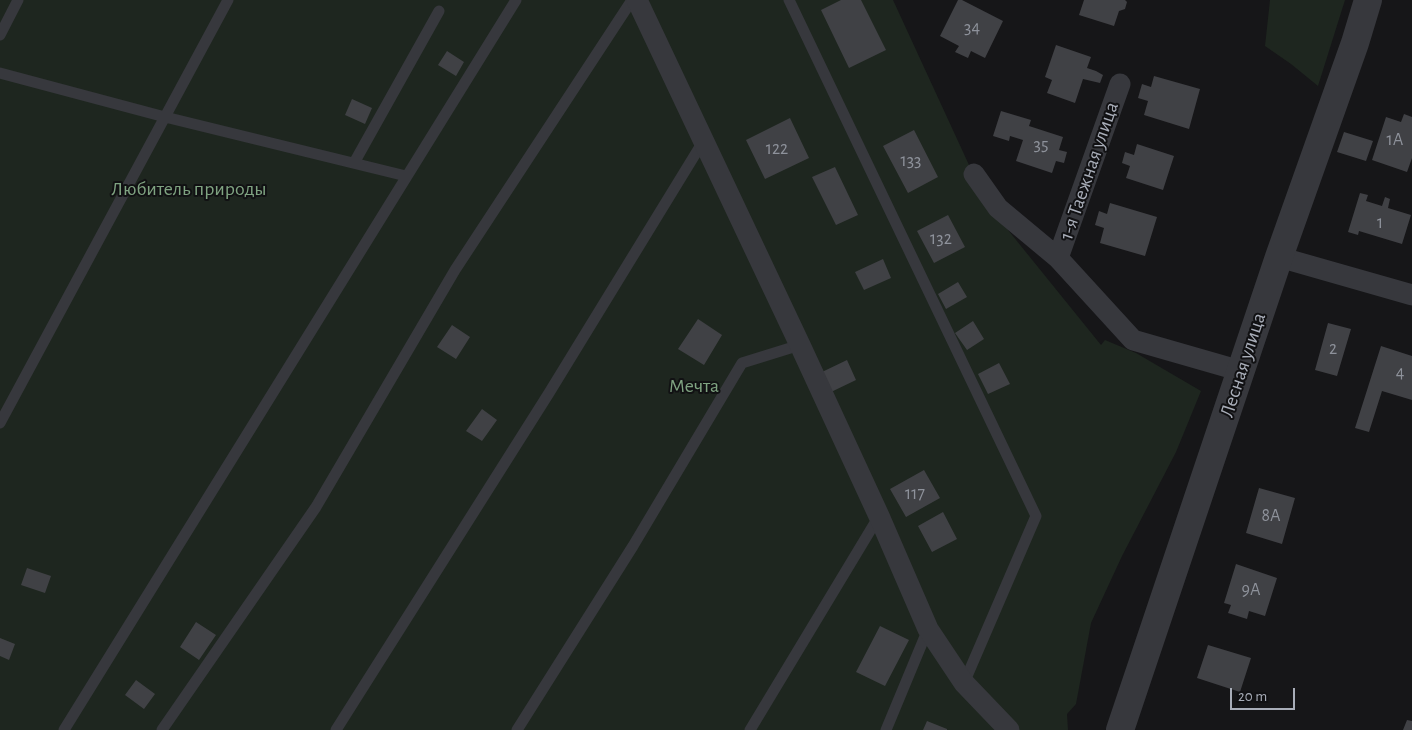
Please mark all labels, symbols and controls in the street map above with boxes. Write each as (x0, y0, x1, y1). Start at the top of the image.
house number: 34 (964, 17, 980, 39)
street label: 1-я Таежная улица (1054, 99, 1124, 243)
house number: 1А (1387, 129, 1403, 151)
house number: 35 (1034, 134, 1048, 156)
house number: 122 (766, 138, 788, 160)
house number: 133 (900, 150, 922, 172)
park label: Любитель природы (111, 177, 267, 201)
house number: 1 (1377, 212, 1383, 234)
house number: 132 (930, 228, 952, 250)
street label: Лесная улица (1215, 310, 1271, 420)
house number: 2 (1329, 338, 1337, 360)
house number: 4 (1396, 362, 1404, 384)
park label: Мечта (669, 374, 719, 398)
house number: 117 (905, 483, 925, 505)
house number: 8А (1261, 505, 1281, 527)
house number: 9А (1241, 579, 1261, 601)
scale bar (1232, 678, 1297, 710)
text: 20 m (1238, 689, 1267, 704)

